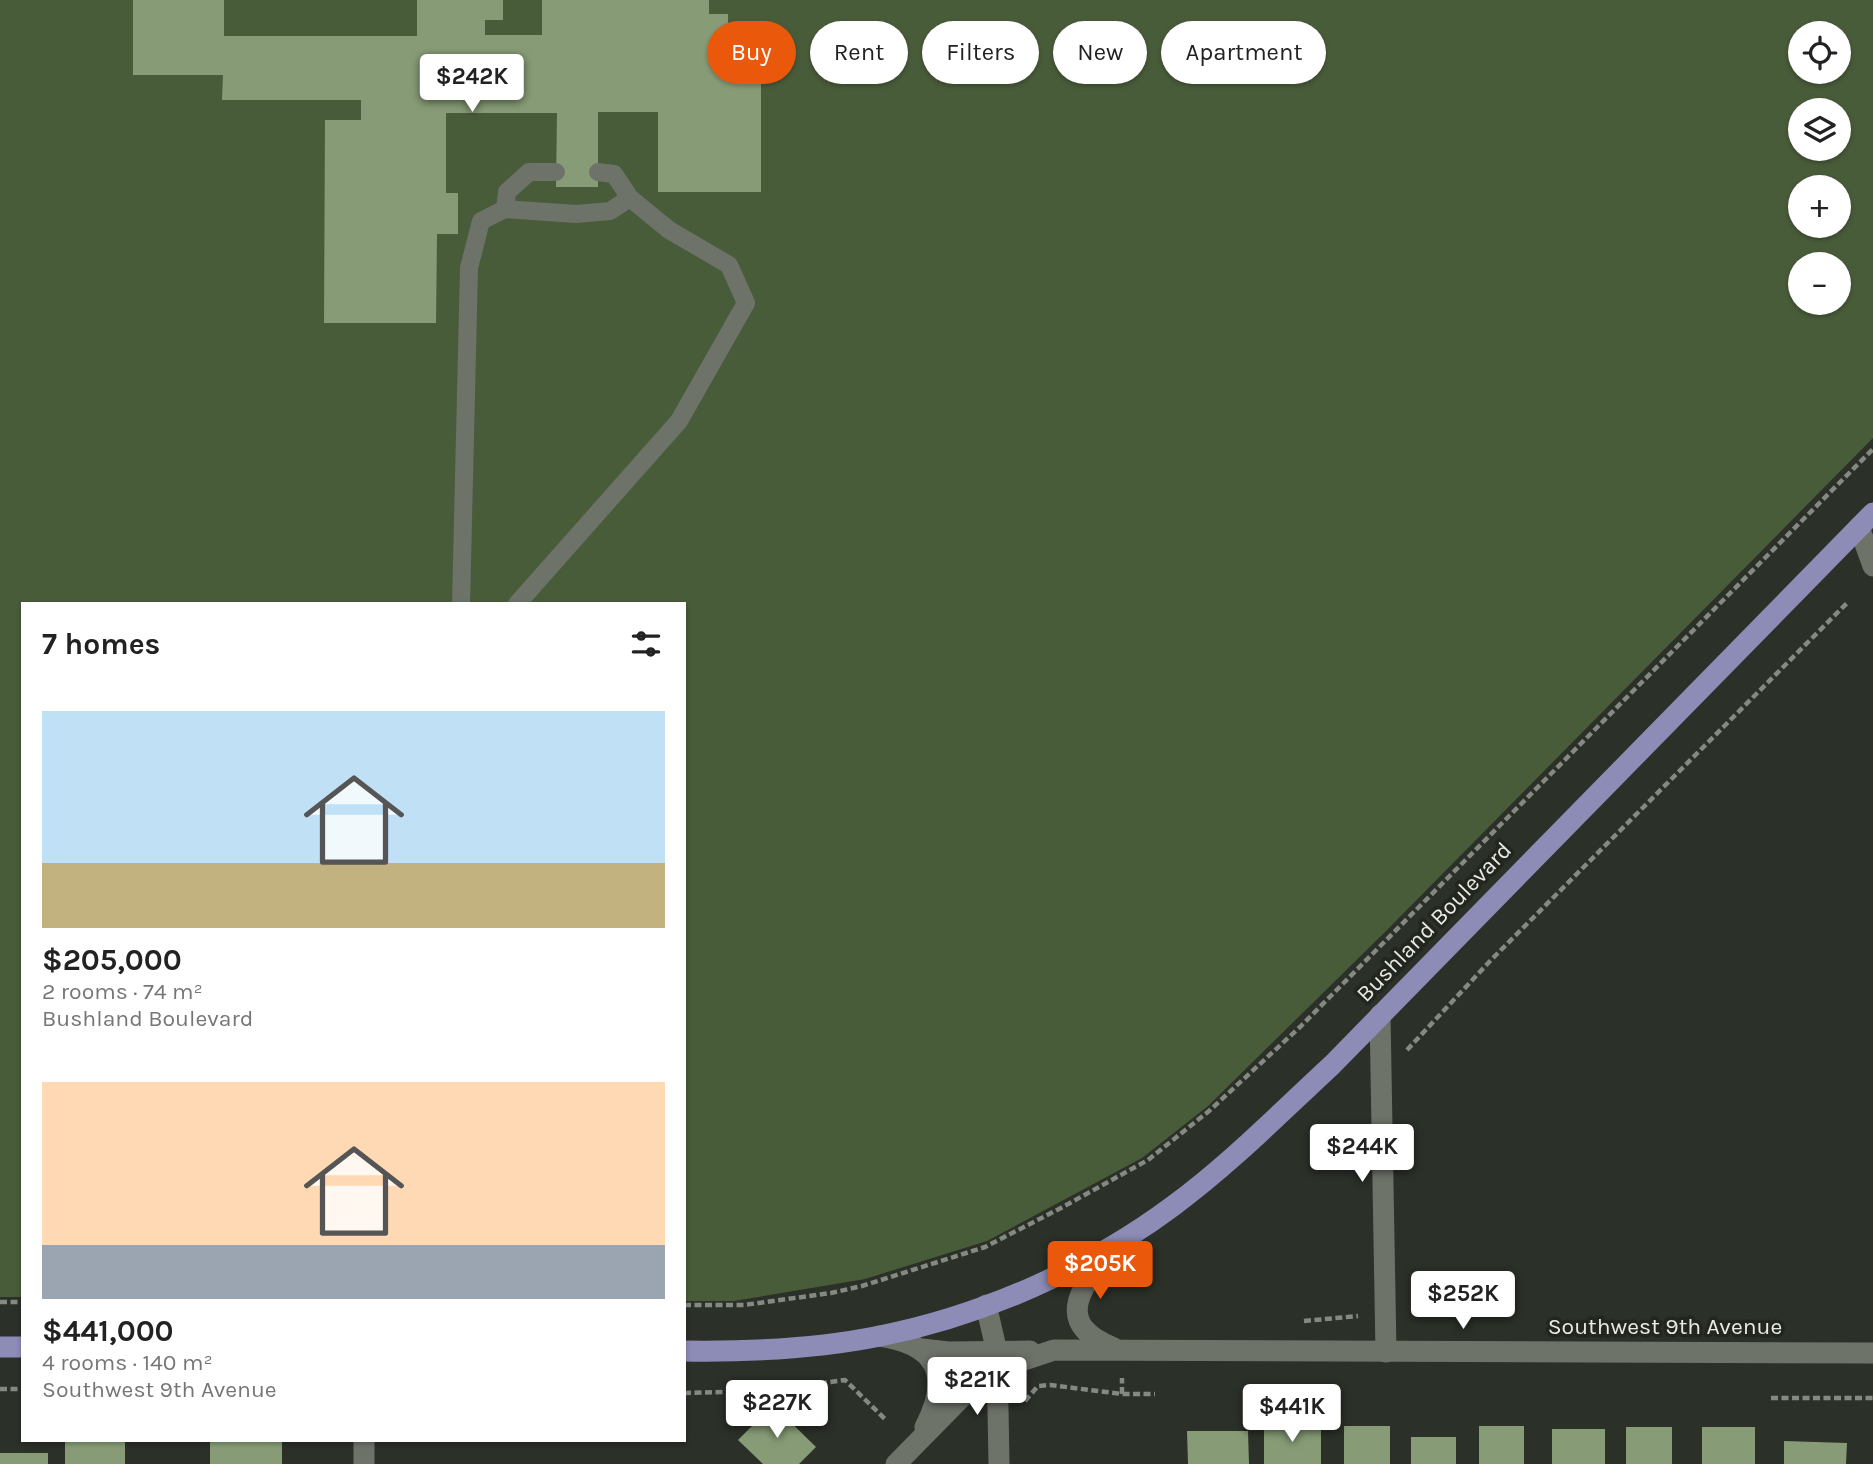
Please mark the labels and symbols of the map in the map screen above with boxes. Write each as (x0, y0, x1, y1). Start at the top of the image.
pin: $242K (423, 54, 521, 114)
street label: Bushland Boulevard (1351, 837, 1517, 1007)
pin: $244K (1313, 1124, 1411, 1184)
pin: $205K (1051, 1242, 1149, 1301)
pin: $252K (1414, 1272, 1512, 1331)
street label: Southwest 9th Avenue (1548, 1313, 1782, 1340)
pin: $221K (928, 1358, 1026, 1417)
pin: $227K (728, 1380, 826, 1440)
pin: $441K (1243, 1384, 1341, 1444)

